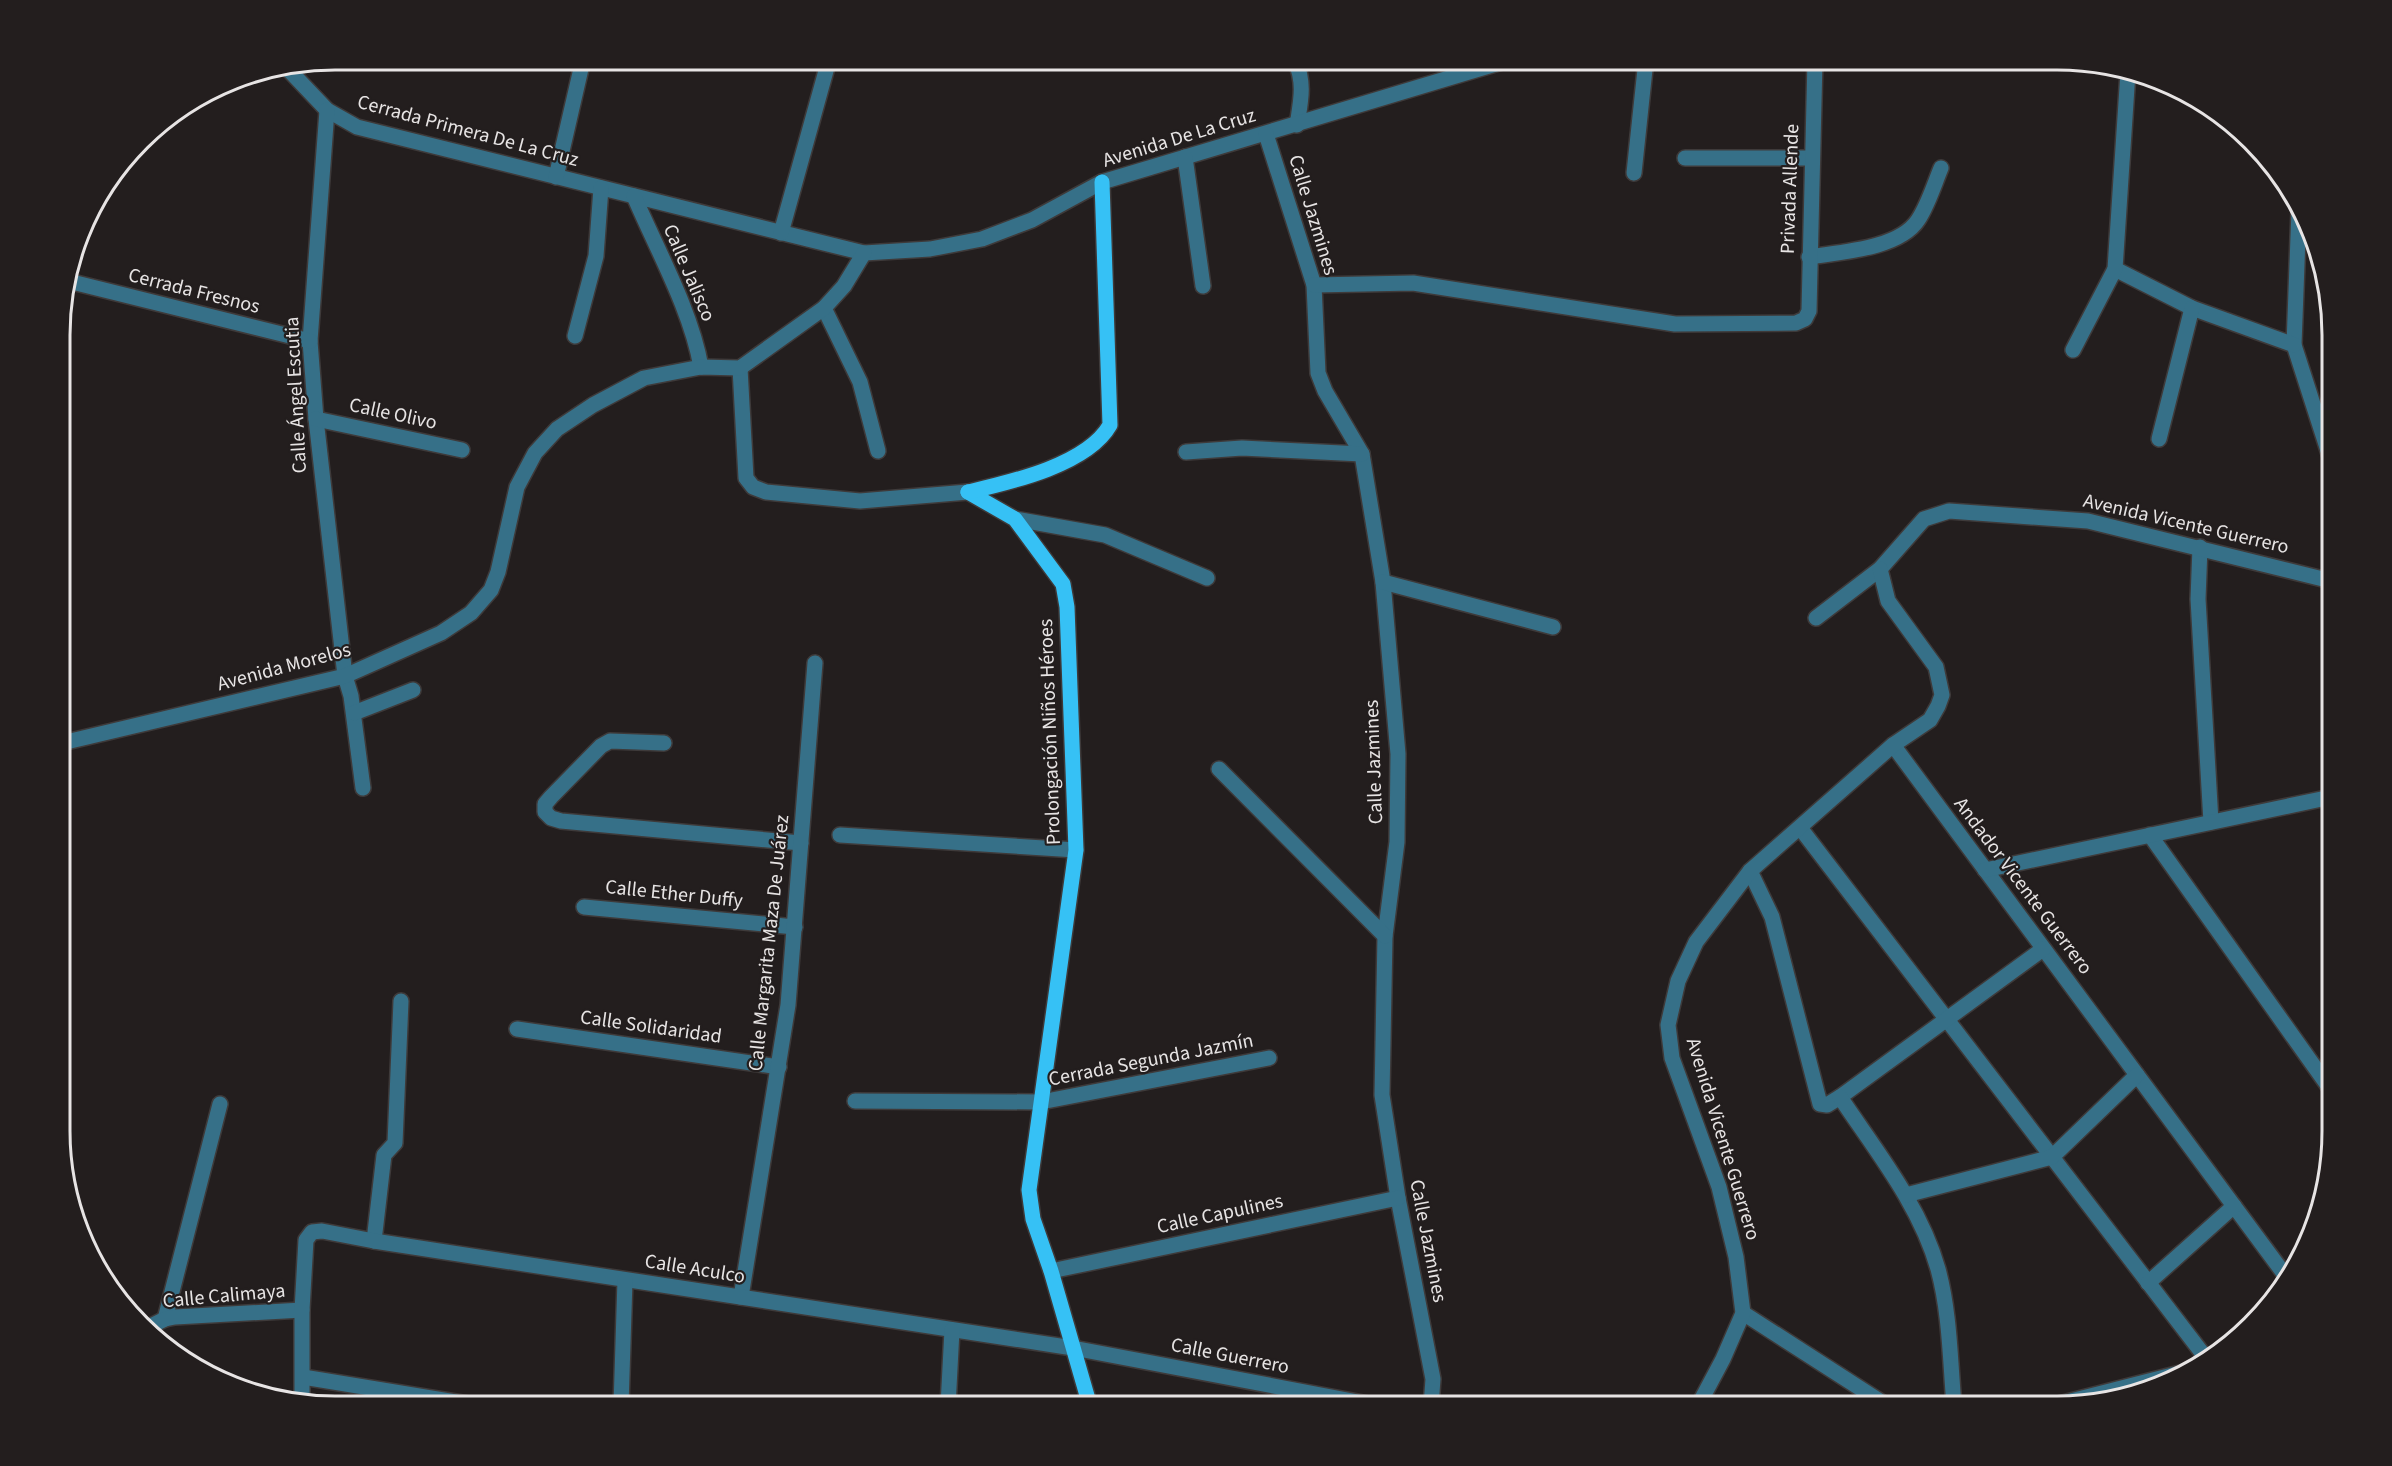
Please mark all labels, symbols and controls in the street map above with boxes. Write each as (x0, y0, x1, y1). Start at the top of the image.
street label: Cerrada Primera De La Cruz (354, 88, 582, 174)
street label: Avenida De La Cruz (1099, 101, 1259, 175)
street label: Privada Allende (1774, 123, 1806, 255)
street label: Calle Jazmines (1281, 151, 1345, 279)
street label: Calle Jalisco (656, 220, 722, 326)
street label: Cerrada Fresnos (125, 261, 263, 321)
street label: Calle Ángel Escutia (278, 316, 314, 474)
street label: Calle Olivo (347, 391, 439, 437)
street label: Avenida Vicente Guerrero (2080, 487, 2292, 561)
street label: Prolongación Niños Héroes (1032, 618, 1068, 846)
street label: Avenida Morelos (214, 636, 354, 698)
street label: Calle Jazmines (1358, 699, 1390, 825)
street label: Andador Vicente Guerrero (1947, 792, 2099, 980)
street label: Calle Margarita Maza De Juárez (742, 813, 796, 1073)
street label: Calle Ether Duffy (604, 873, 745, 915)
street label: Calle Solidaridad (579, 1003, 723, 1051)
street label: Cerrada Segunda Jazmín (1046, 1026, 1256, 1094)
street label: Avenida Vicente Guerrero (1679, 1034, 1767, 1244)
street label: Calle Jazmines (1402, 1177, 1454, 1305)
street label: Calle Capulines (1154, 1187, 1286, 1241)
street label: Calle Aculco (643, 1247, 747, 1291)
street label: Calle Calimaya (162, 1277, 286, 1315)
street label: Calle Guerrero (1168, 1331, 1292, 1381)

